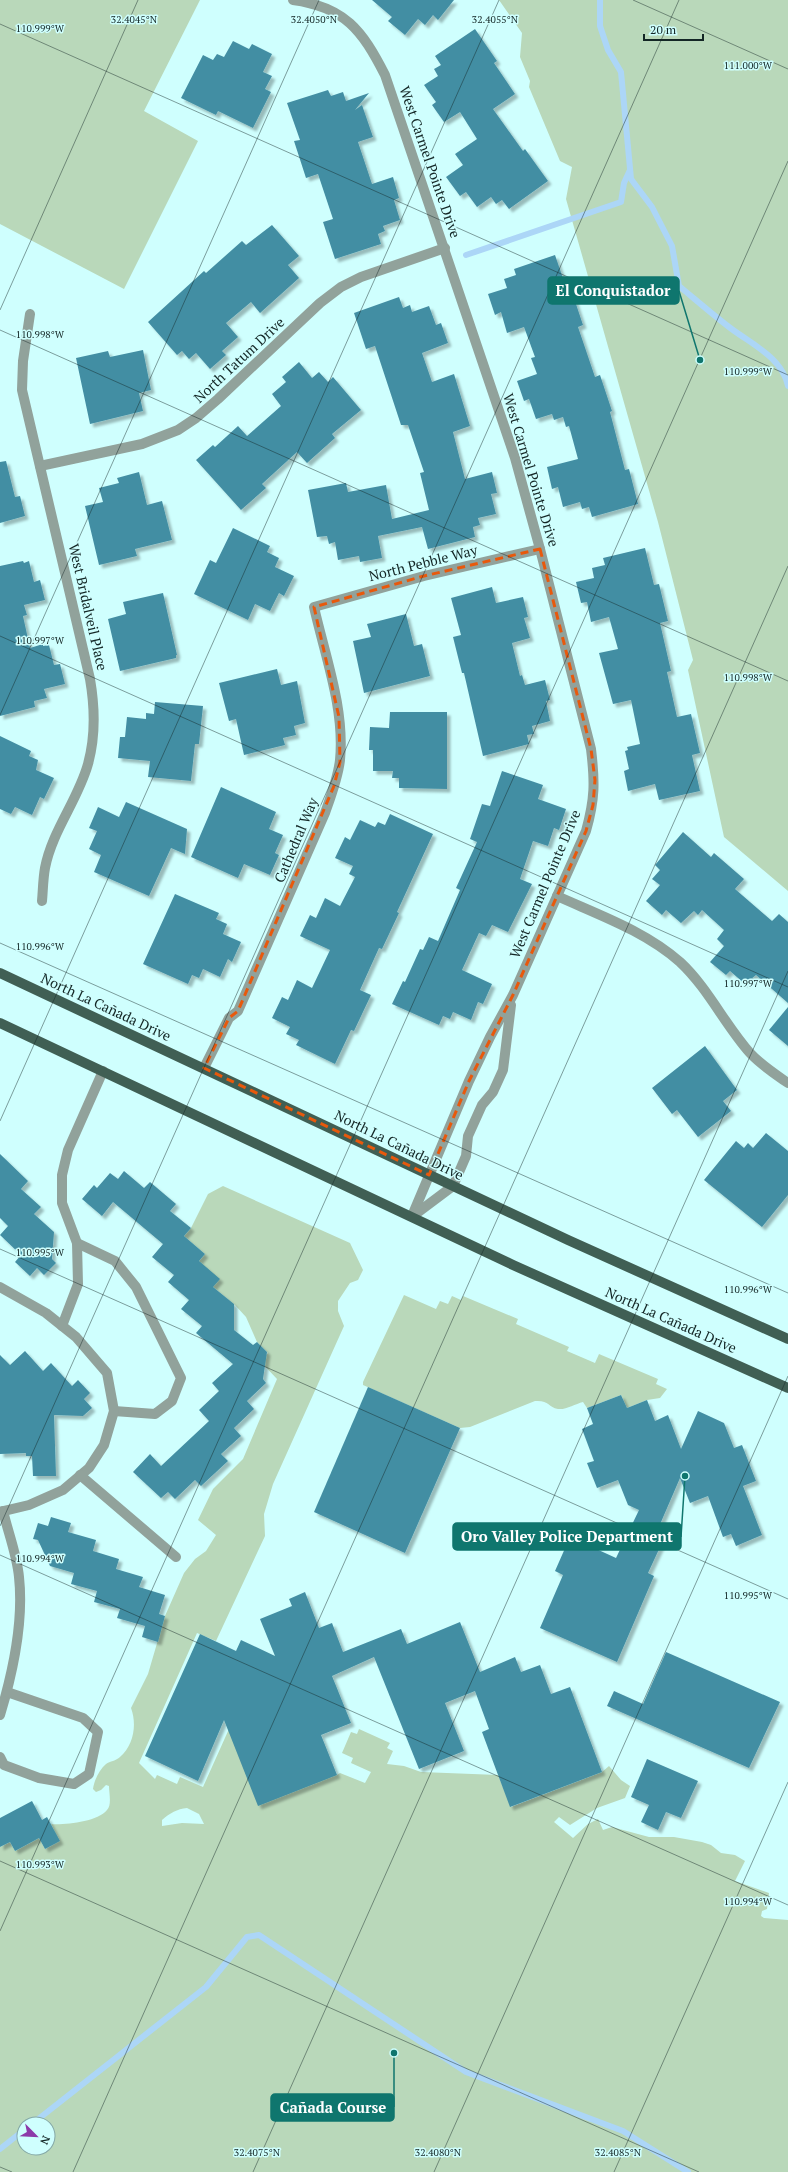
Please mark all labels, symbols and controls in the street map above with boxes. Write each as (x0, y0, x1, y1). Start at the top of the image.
text: 32.4045°N (111, 13, 158, 26)
text: 32.4050°N (291, 13, 338, 26)
text: 32.4055°N (472, 13, 519, 26)
scale bar (644, 16, 703, 42)
text: 110.999°W (16, 22, 65, 35)
text: 20 m (650, 22, 677, 37)
text: 111.000°W (724, 59, 773, 72)
street label: West Carmel Pointe Drive (396, 83, 465, 240)
callout: El Conquistador (548, 277, 679, 304)
text: El Conquistador (556, 280, 671, 300)
street label: North Tatum Drive (189, 313, 288, 407)
text: 110.998°W (16, 328, 65, 341)
text: 110.999°W (724, 365, 773, 378)
street label: West Carmel Pointe Drive (499, 391, 564, 549)
street label: North Pebble Way (367, 540, 480, 585)
street label: West Bridalveil Place (65, 542, 112, 672)
text: 110.997°W (16, 634, 65, 647)
text: 110.998°W (724, 671, 773, 684)
street label: Cathedral Way (269, 794, 322, 885)
street label: West Carmel Pointe Drive (505, 807, 584, 961)
text: 110.996°W (16, 940, 65, 953)
street label: North La Cañada Drive (38, 968, 174, 1045)
text: 110.997°W (724, 977, 773, 990)
street label: North La Cañada Drive (331, 1105, 467, 1184)
text: 110.995°W (16, 1246, 65, 1259)
street label: North La Cañada Drive (603, 1282, 740, 1357)
text: 110.996°W (724, 1283, 773, 1296)
callout: Oro Valley Police Department (453, 1523, 681, 1550)
text: Oro Valley Police Department (461, 1526, 673, 1546)
text: 110.994°W (16, 1552, 65, 1565)
text: 110.995°W (724, 1589, 773, 1602)
text: 110.993°W (16, 1858, 65, 1871)
text: 110.994°W (724, 1895, 773, 1908)
callout: Cañada Course (271, 2094, 394, 2121)
text: Cañada Course (280, 2097, 386, 2117)
north arrow (16, 2116, 56, 2156)
text: N (37, 2133, 53, 2147)
text: 32.4075°N (234, 2146, 281, 2159)
text: 32.4080°N (415, 2146, 462, 2159)
text: 32.4085°N (595, 2146, 642, 2159)

